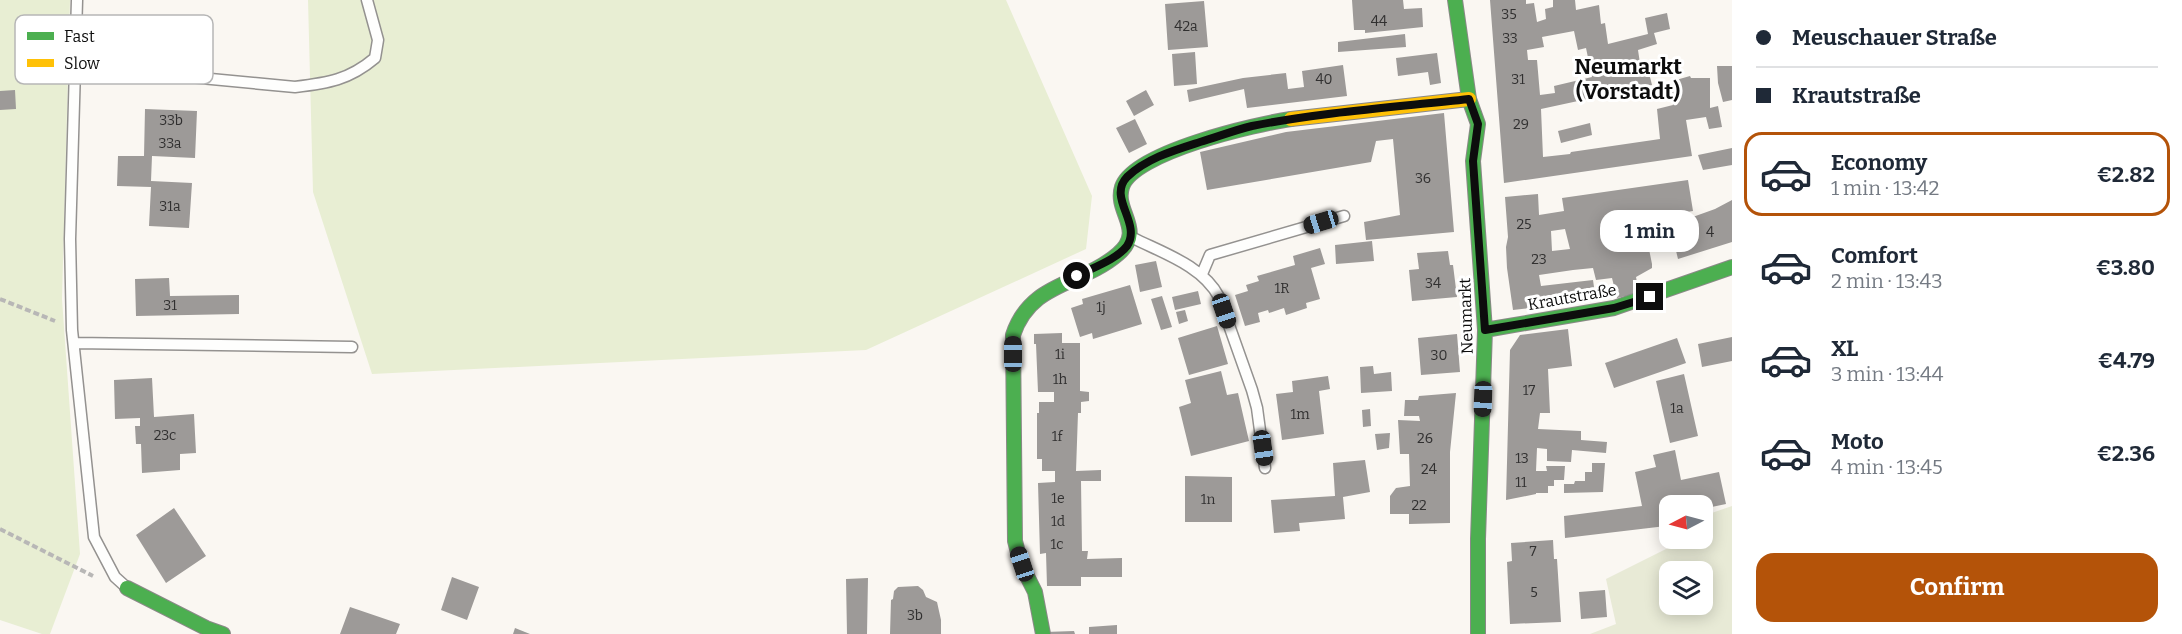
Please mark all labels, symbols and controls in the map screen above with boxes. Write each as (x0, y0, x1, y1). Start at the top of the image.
house number: 35 (1501, 6, 1517, 23)
house number: 44 (1371, 13, 1387, 30)
legend (15, 15, 213, 84)
house number: 42a (1174, 18, 1198, 35)
text: Meuschauer Straße (1792, 24, 1997, 51)
text: Fast (64, 27, 95, 46)
house number: 33 (1502, 30, 1518, 47)
district label: Neumarkt (Vorstadt) (1574, 53, 1682, 105)
text: Slow (64, 54, 100, 73)
house number: 40 (1315, 71, 1333, 88)
house number: 31 (1511, 71, 1525, 88)
text: Krautstraße (1792, 82, 1921, 109)
house number: 33b (159, 112, 183, 129)
house number: 29 (1513, 116, 1529, 133)
house number: 33a (158, 135, 182, 152)
icon: car (1759, 147, 1813, 201)
text: Economy (1831, 149, 1927, 176)
text: €2.82 (2097, 161, 2155, 188)
house number: 36 (1415, 170, 1431, 187)
text: 1 min · 13:42 (1831, 176, 1939, 200)
house number: 31a (159, 198, 181, 215)
car (1301, 208, 1341, 236)
callout: 1 min (1600, 210, 1700, 252)
house number: 25 (1516, 216, 1532, 233)
text: 1 min (1624, 219, 1675, 243)
house number: 4 (1706, 224, 1714, 241)
icon: car (1759, 240, 1813, 294)
text: Comfort (1831, 242, 1918, 269)
house number: 23 (1531, 251, 1547, 268)
text: €3.80 (2096, 254, 2155, 281)
route start (1063, 262, 1090, 289)
text: 2 min · 13:43 (1831, 269, 1943, 293)
house number: 34 (1425, 275, 1441, 292)
street label: Neumarkt (1455, 277, 1477, 355)
house number: 1R (1275, 280, 1289, 297)
street label: Krautstraße (1526, 280, 1618, 314)
route end (1636, 283, 1663, 310)
car (1210, 291, 1238, 331)
house number: 31 (163, 297, 177, 314)
house number: 1j (1096, 299, 1106, 316)
icon: car (1759, 333, 1813, 387)
text: XL (1831, 335, 1858, 362)
car (1004, 336, 1022, 372)
house number: 1i (1055, 346, 1065, 363)
house number: 30 (1431, 347, 1447, 364)
text: €4.79 (2098, 347, 2155, 374)
text: 3 min · 13:44 (1831, 362, 1944, 386)
house number: 1h (1053, 371, 1067, 388)
car (1473, 381, 1493, 417)
house number: 17 (1523, 382, 1535, 399)
house number: 1a (1670, 400, 1684, 417)
house number: 1m (1290, 406, 1310, 423)
icon: car (1759, 426, 1813, 480)
house number: 23c (154, 427, 176, 444)
house number: 1f (1052, 428, 1063, 445)
text: Moto (1831, 428, 1884, 455)
car (1252, 429, 1274, 467)
house number: 26 (1417, 430, 1433, 447)
text: €2.36 (2097, 440, 2155, 467)
house number: 13 (1515, 450, 1529, 467)
text: 4 min · 13:45 (1831, 455, 1943, 479)
house number: 24 (1421, 461, 1437, 478)
house number: 11 (1515, 474, 1527, 491)
house number: 1e (1051, 490, 1065, 507)
house number: 1n (1201, 491, 1215, 508)
north arrow (1659, 495, 1713, 549)
map controls (1659, 495, 1713, 615)
house number: 22 (1411, 497, 1427, 514)
house number: 1d (1051, 513, 1065, 530)
house number: 1c (1051, 536, 1063, 553)
house number: 7 (1529, 543, 1537, 560)
car (1008, 544, 1036, 584)
button: Confirm (1756, 553, 2158, 622)
button: layers (1659, 561, 1713, 615)
house number: 5 (1530, 584, 1538, 601)
house number: 3b (907, 607, 923, 624)

